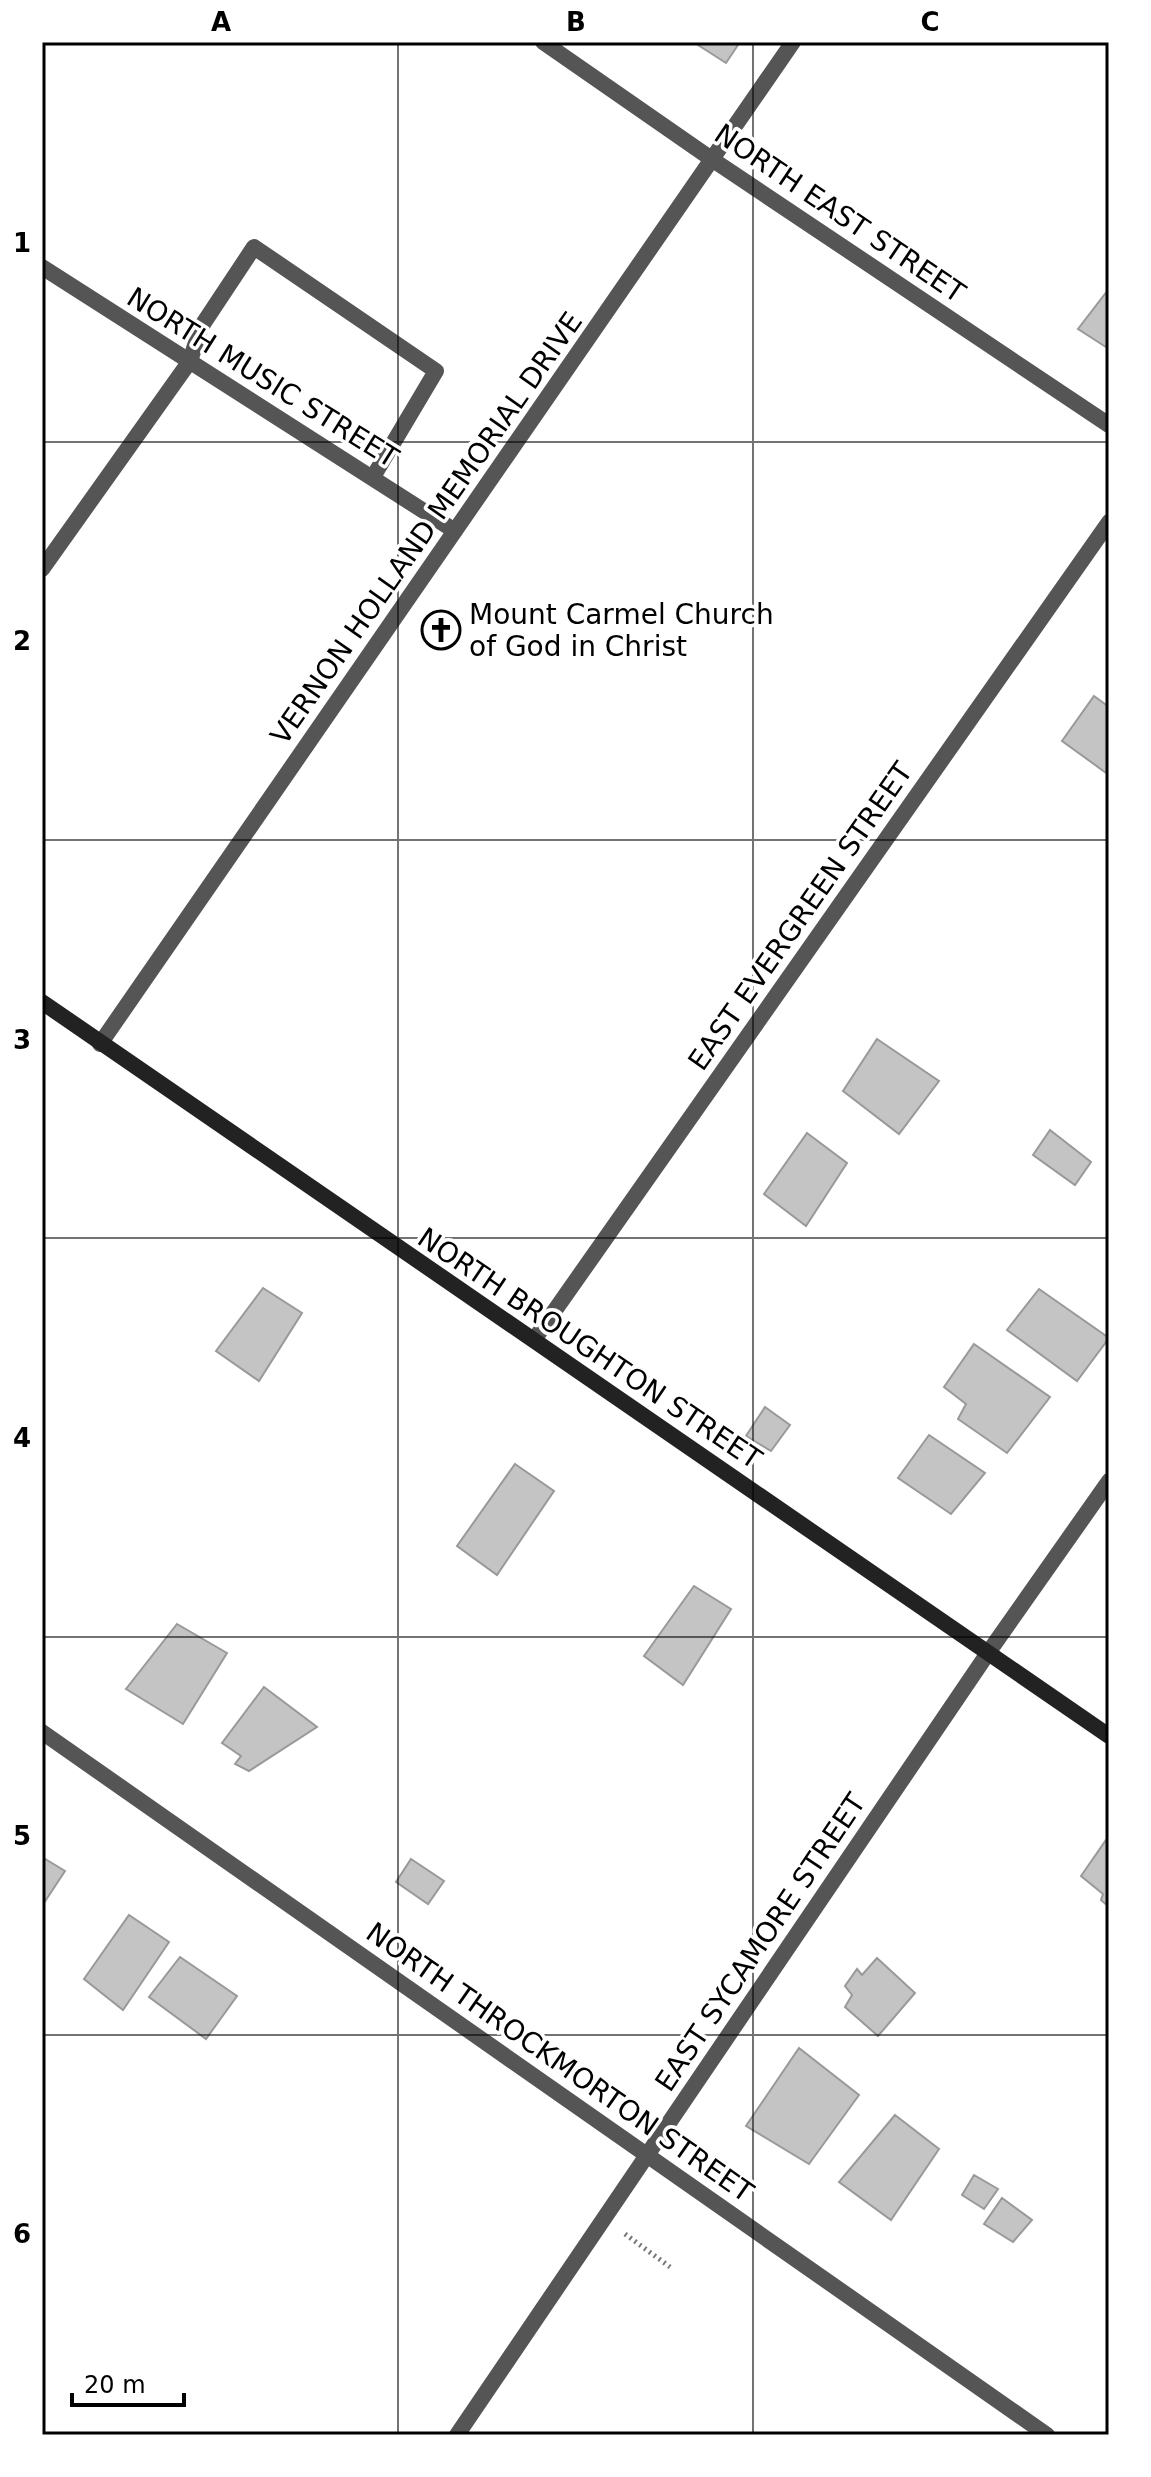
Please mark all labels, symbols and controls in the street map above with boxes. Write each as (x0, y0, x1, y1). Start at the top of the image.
text: A (211, 7, 231, 37)
text: B (566, 7, 586, 37)
text: C (920, 7, 940, 37)
street label: NORTH EAST STREET (708, 117, 972, 310)
text: 1 (13, 228, 31, 258)
street label: NORTH MUSIC STREET (121, 280, 405, 475)
street label: VERNON HOLLAND MEMORIAL DRIVE (264, 306, 589, 751)
place label: Mount Carmel Church of God in Christ (469, 598, 774, 663)
church icon: Mount Carmel Church of God in Christ (420, 609, 462, 651)
text: 2 (13, 626, 31, 656)
street label: EAST EVERGREEN STREET (681, 755, 920, 1076)
text: 3 (13, 1025, 31, 1055)
street label: NORTH BROUGHTON STREET (412, 1221, 768, 1476)
text: 4 (13, 1423, 31, 1453)
street label: EAST SYCAMORE STREET (648, 1787, 873, 2097)
text: 5 (13, 1821, 31, 1851)
street label: NORTH THROCKMORTON STREET (360, 1916, 760, 2210)
text: 6 (13, 2219, 31, 2249)
scale bar (72, 2357, 184, 2407)
text: 20 m (84, 2371, 146, 2399)

